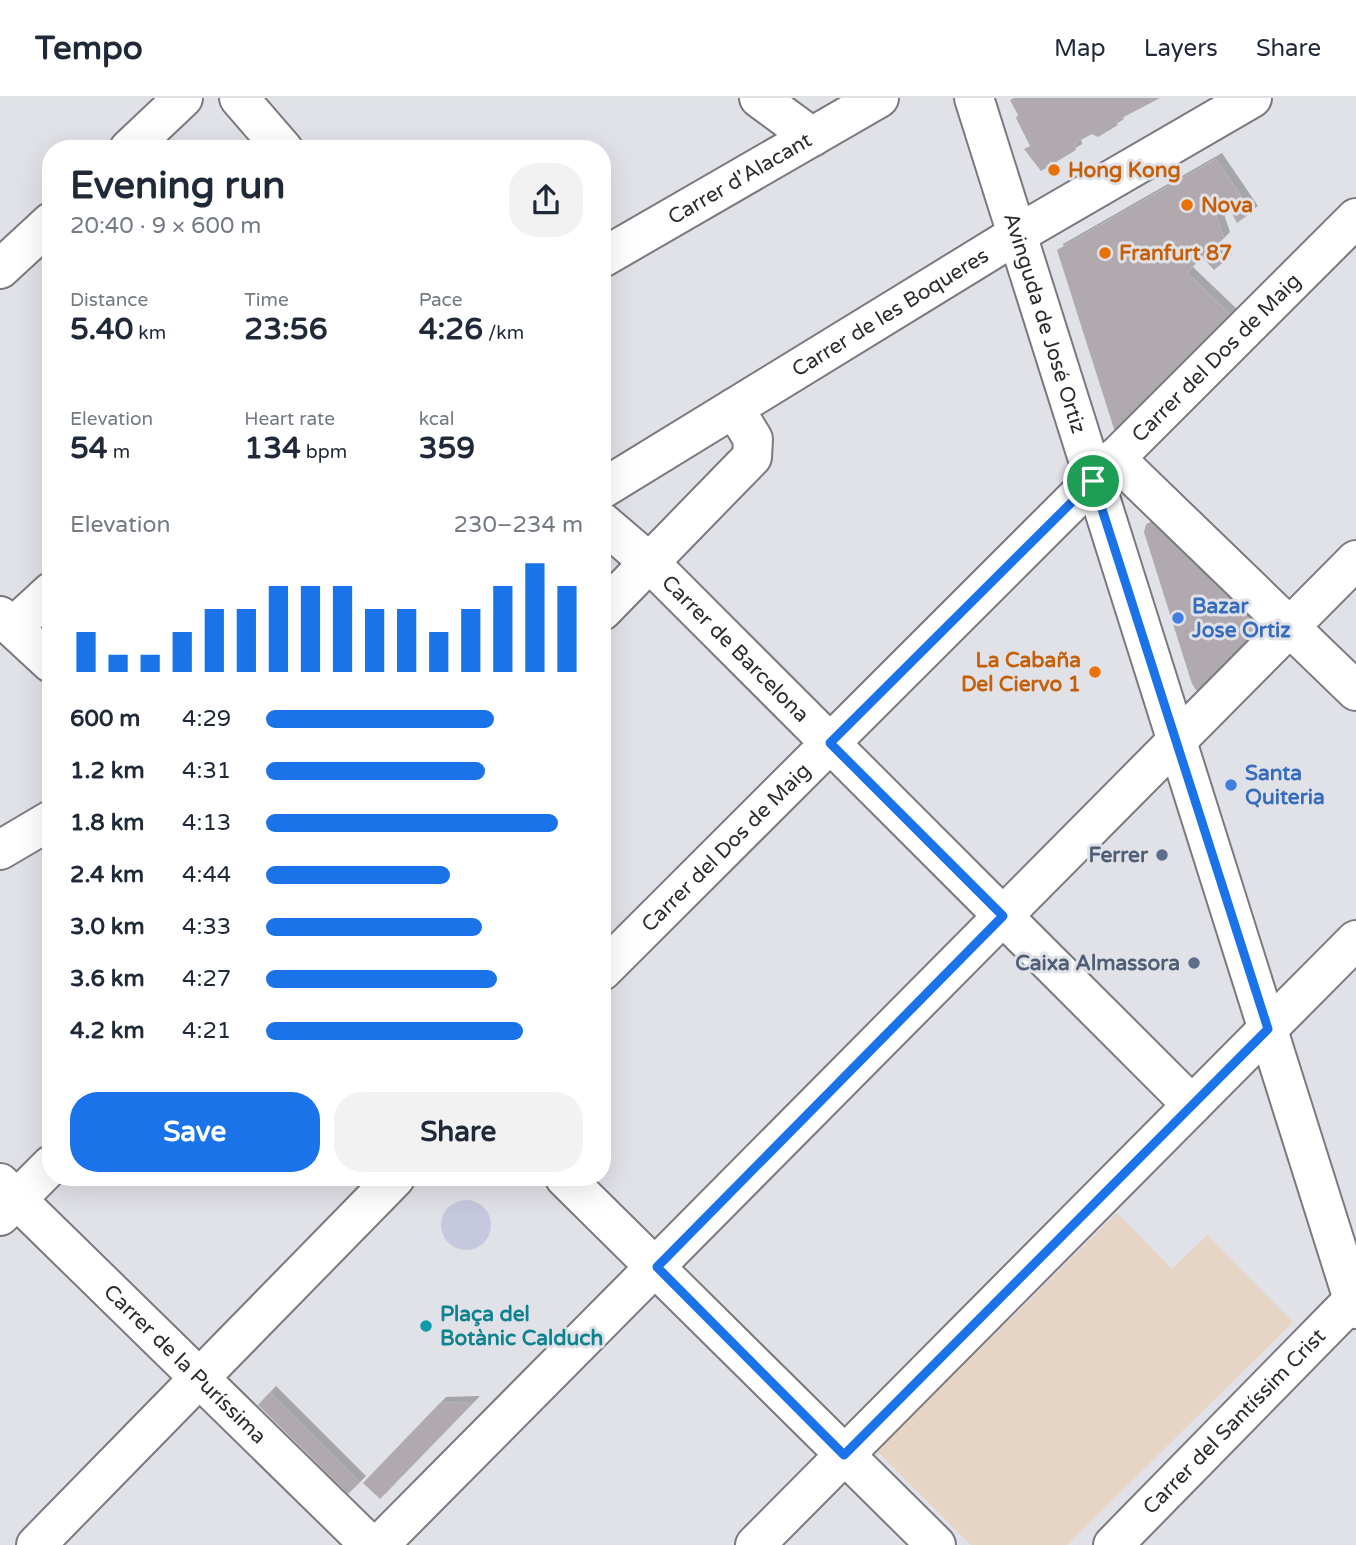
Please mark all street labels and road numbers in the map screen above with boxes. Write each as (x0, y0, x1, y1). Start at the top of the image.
street label: Carrer d'Alacant (664, 128, 816, 230)
street label: Avinguda de José Ortiz (998, 210, 1091, 437)
street label: Carrer de les Boqueres (788, 243, 993, 382)
street label: Carrer del Dos de Maig (1127, 268, 1306, 448)
street label: Carrer de Barcelona (656, 570, 814, 728)
street label: Carrer del Dos de Maig (637, 758, 816, 937)
street label: Carrer de la Puríssima (98, 1280, 271, 1449)
street label: Carrer del Santíssim Crist (1138, 1324, 1331, 1520)

